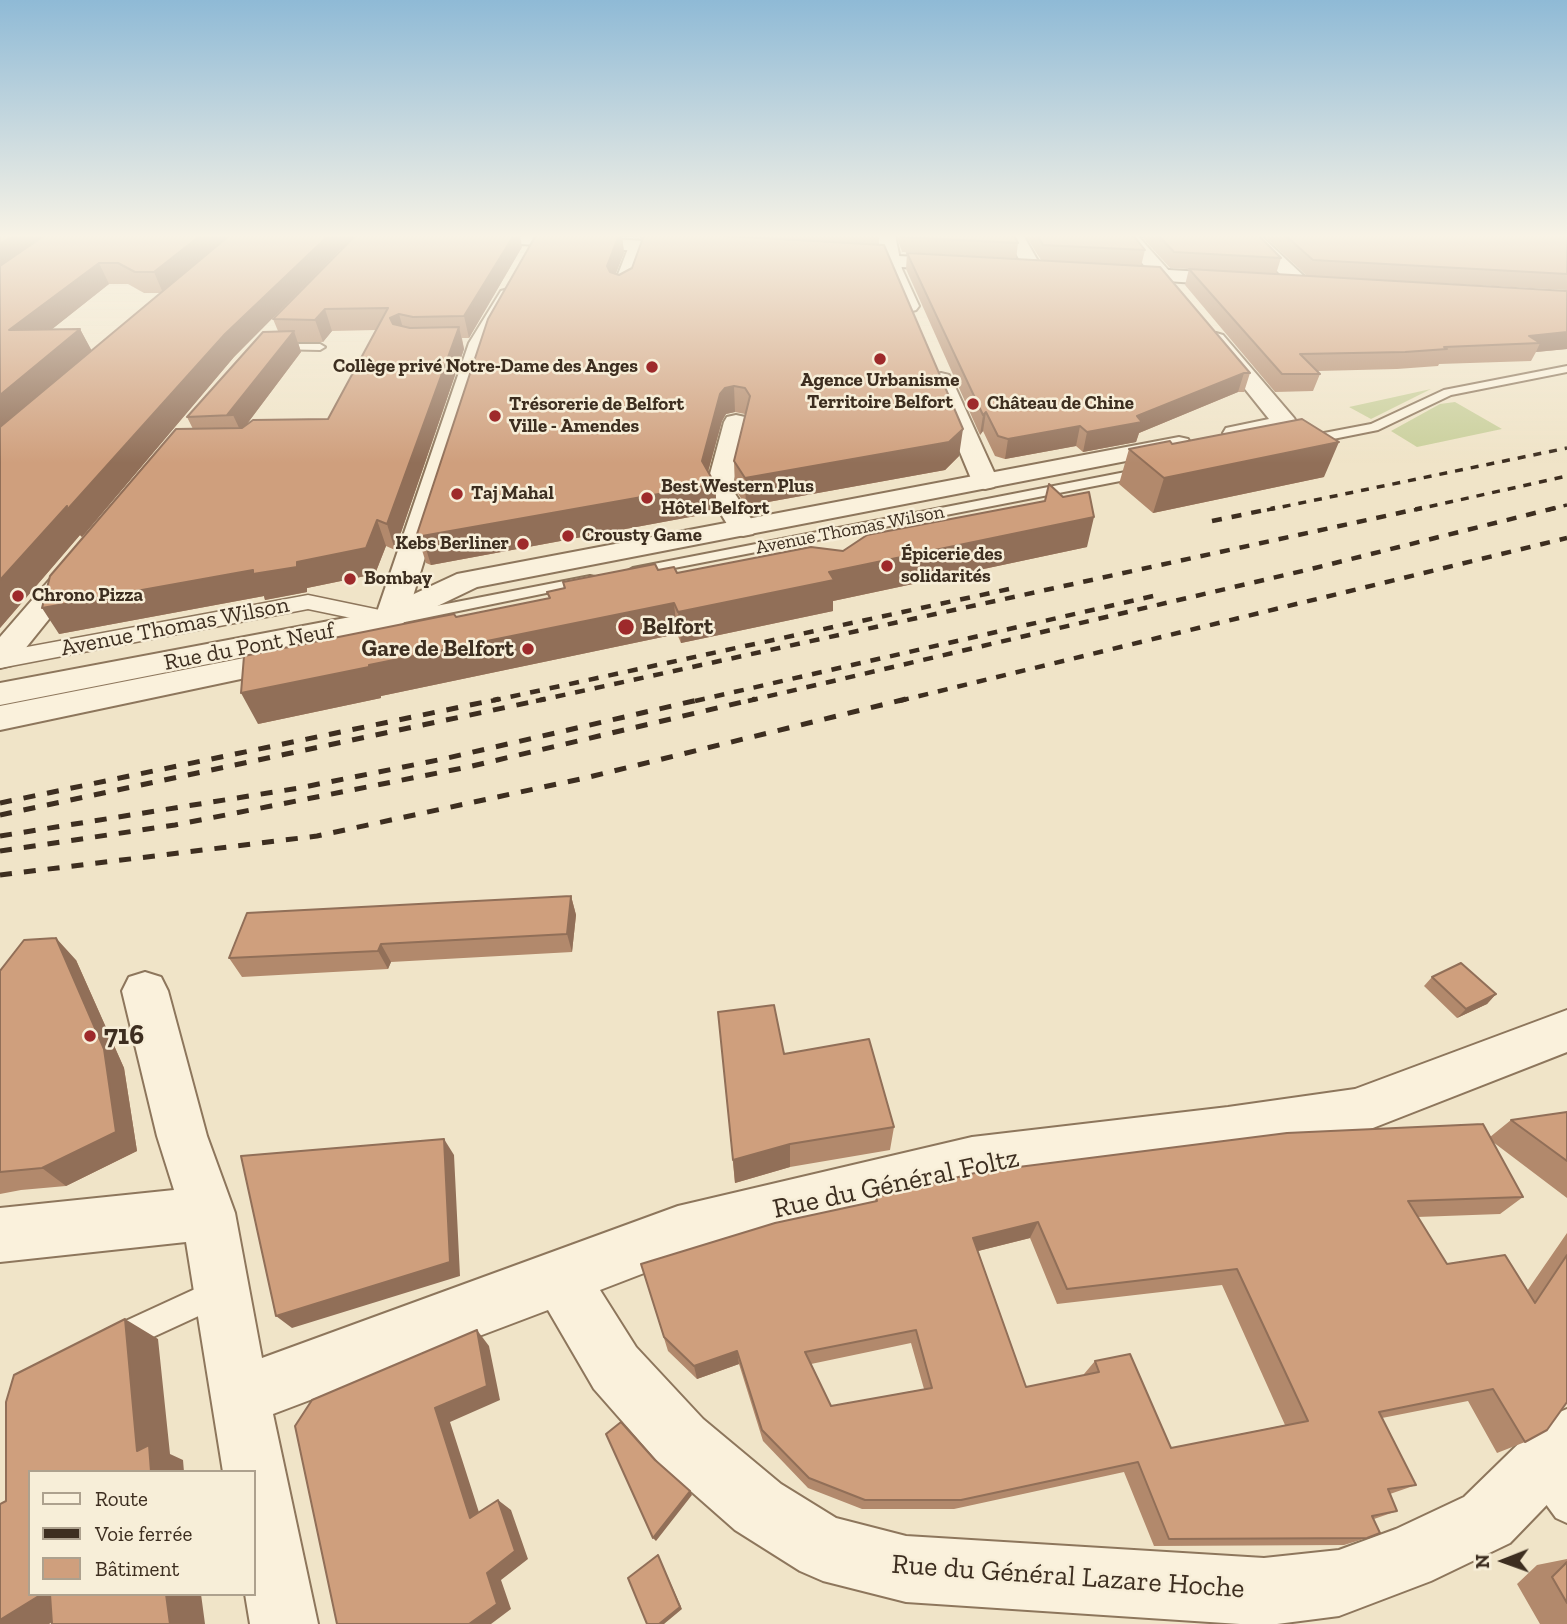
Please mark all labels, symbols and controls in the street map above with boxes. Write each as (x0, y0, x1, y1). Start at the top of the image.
marker: Agence Urbanisme Territoire Belfort (872, 351, 888, 367)
place label: Collège privé Notre-Dame des Anges (333, 356, 638, 378)
marker: Collège privé Notre-Dame des Anges (644, 359, 660, 375)
place label: Agence Urbanisme Territoire Belfort (801, 370, 959, 414)
place label: Château de Chine (987, 393, 1134, 415)
place label: Trésorerie de Belfort Ville - Amendes (509, 394, 684, 438)
marker: Château de Chine (965, 396, 981, 412)
marker: Trésorerie de Belfort Ville - Amendes (487, 408, 503, 424)
place label: Best Western Plus Hôtel Belfort (661, 476, 814, 520)
place label: Taj Mahal (471, 483, 554, 505)
marker: Taj Mahal (449, 486, 465, 502)
marker: Best Western Plus Hôtel Belfort (639, 490, 655, 506)
street label: Avenue Thomas Wilson (754, 501, 946, 559)
place label: Crousty Game (582, 525, 702, 547)
marker: Crousty Game (560, 528, 576, 544)
place label: Kebs Berliner (395, 533, 509, 555)
marker: Kebs Berliner (515, 536, 531, 552)
place label: Épicerie des solidarités (901, 544, 1002, 588)
marker: Épicerie des solidarités (879, 558, 895, 574)
place label: Bombay (364, 568, 432, 590)
marker: Bombay (342, 571, 358, 587)
place label: Chrono Pizza (32, 585, 143, 607)
marker: Chrono Pizza (10, 588, 26, 604)
street label: Avenue Thomas Wilson (59, 591, 291, 663)
place label: Belfort (642, 613, 713, 641)
street label: Rue du Pont Neuf (162, 617, 336, 677)
marker: Belfort (616, 617, 636, 637)
place label: Gare de Belfort (362, 635, 514, 663)
marker: Gare de Belfort (520, 641, 536, 657)
place label: 716 (104, 1019, 144, 1053)
marker: 716 (82, 1028, 98, 1044)
street label: Rue du Général Foltz (770, 1141, 1022, 1227)
legend (28, 1470, 256, 1596)
text: Route (95, 1486, 148, 1511)
text: Voie ferrée (95, 1521, 192, 1546)
north arrow (1469, 1526, 1539, 1596)
street label: Rue du Général Lazare Hoche (890, 1548, 1246, 1606)
text: N (1471, 1554, 1494, 1569)
text: Bâtiment (95, 1556, 179, 1581)

